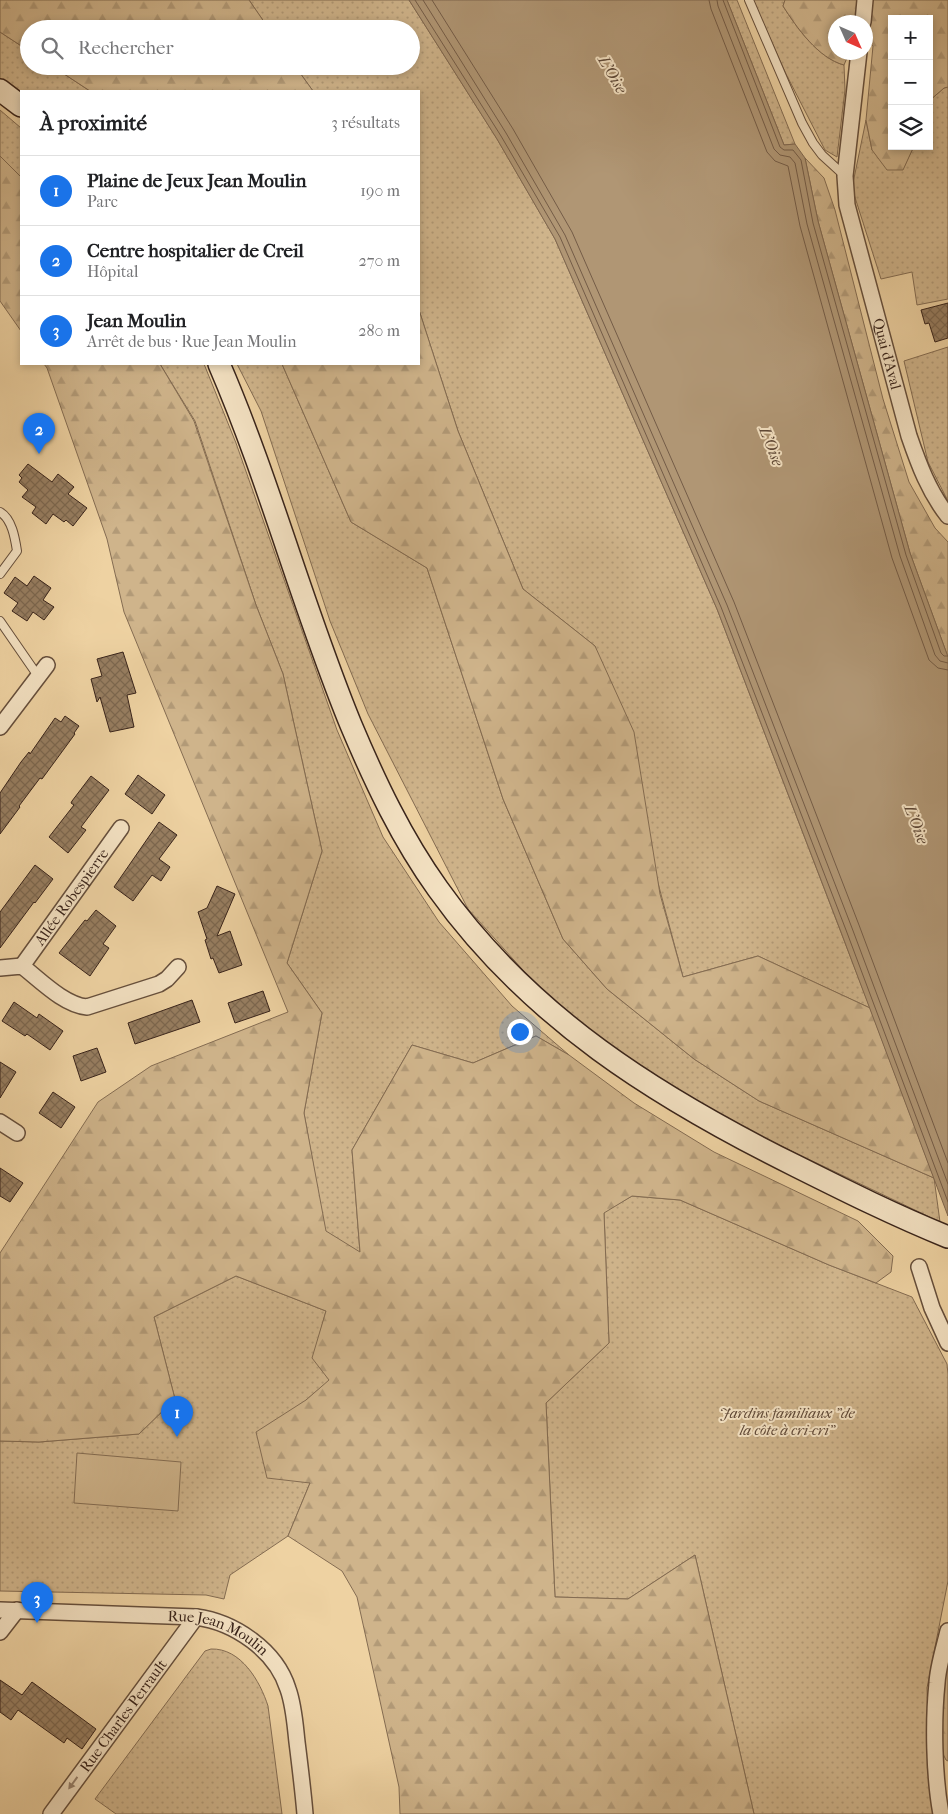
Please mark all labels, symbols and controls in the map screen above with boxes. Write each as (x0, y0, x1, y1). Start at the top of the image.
north arrow (828, 15, 873, 60)
map controls (888, 15, 933, 150)
button: + (888, 15, 933, 60)
search box (20, 20, 420, 75)
icon: search (38, 34, 66, 62)
text: Rechercher (78, 37, 174, 59)
water label: L'Oise (594, 51, 631, 97)
button: − (888, 60, 933, 105)
button: layers (888, 105, 933, 150)
text: À proximité (40, 111, 147, 135)
text: 3 résultats (331, 113, 400, 132)
text: Plaine de Jeux Jean Moulin (87, 170, 306, 192)
text: 1 (53, 181, 59, 200)
text: 190 m (360, 181, 400, 200)
text: Parc (87, 192, 118, 211)
text: Centre hospitalier de Creil (87, 240, 304, 262)
text: 2 (52, 251, 60, 270)
text: 270 m (359, 251, 400, 270)
text: Hôpital (87, 262, 138, 281)
text: Jean Moulin (87, 310, 186, 332)
street label: Quai d'Aval (869, 316, 905, 392)
text: 3 (53, 321, 59, 340)
text: 280 m (358, 321, 400, 340)
text: Arrêt de bus · Rue Jean Moulin (87, 332, 297, 351)
pin: 2 (23, 413, 55, 454)
water label: L'Oise (755, 423, 788, 469)
water label: L'Oise (900, 801, 933, 847)
street label: Allée Robespierre (30, 844, 113, 950)
your location (507, 1019, 533, 1045)
pin: 1 (161, 1396, 193, 1437)
park label: Jardins familiaux "de la côte à cri-cri" (719, 1404, 855, 1439)
pin: 3 (21, 1582, 53, 1623)
street label: Rue Jean Moulin (167, 1607, 272, 1659)
street label: Rue Charles Perrault (76, 1655, 171, 1776)
one-way arrow (68, 1777, 78, 1790)

